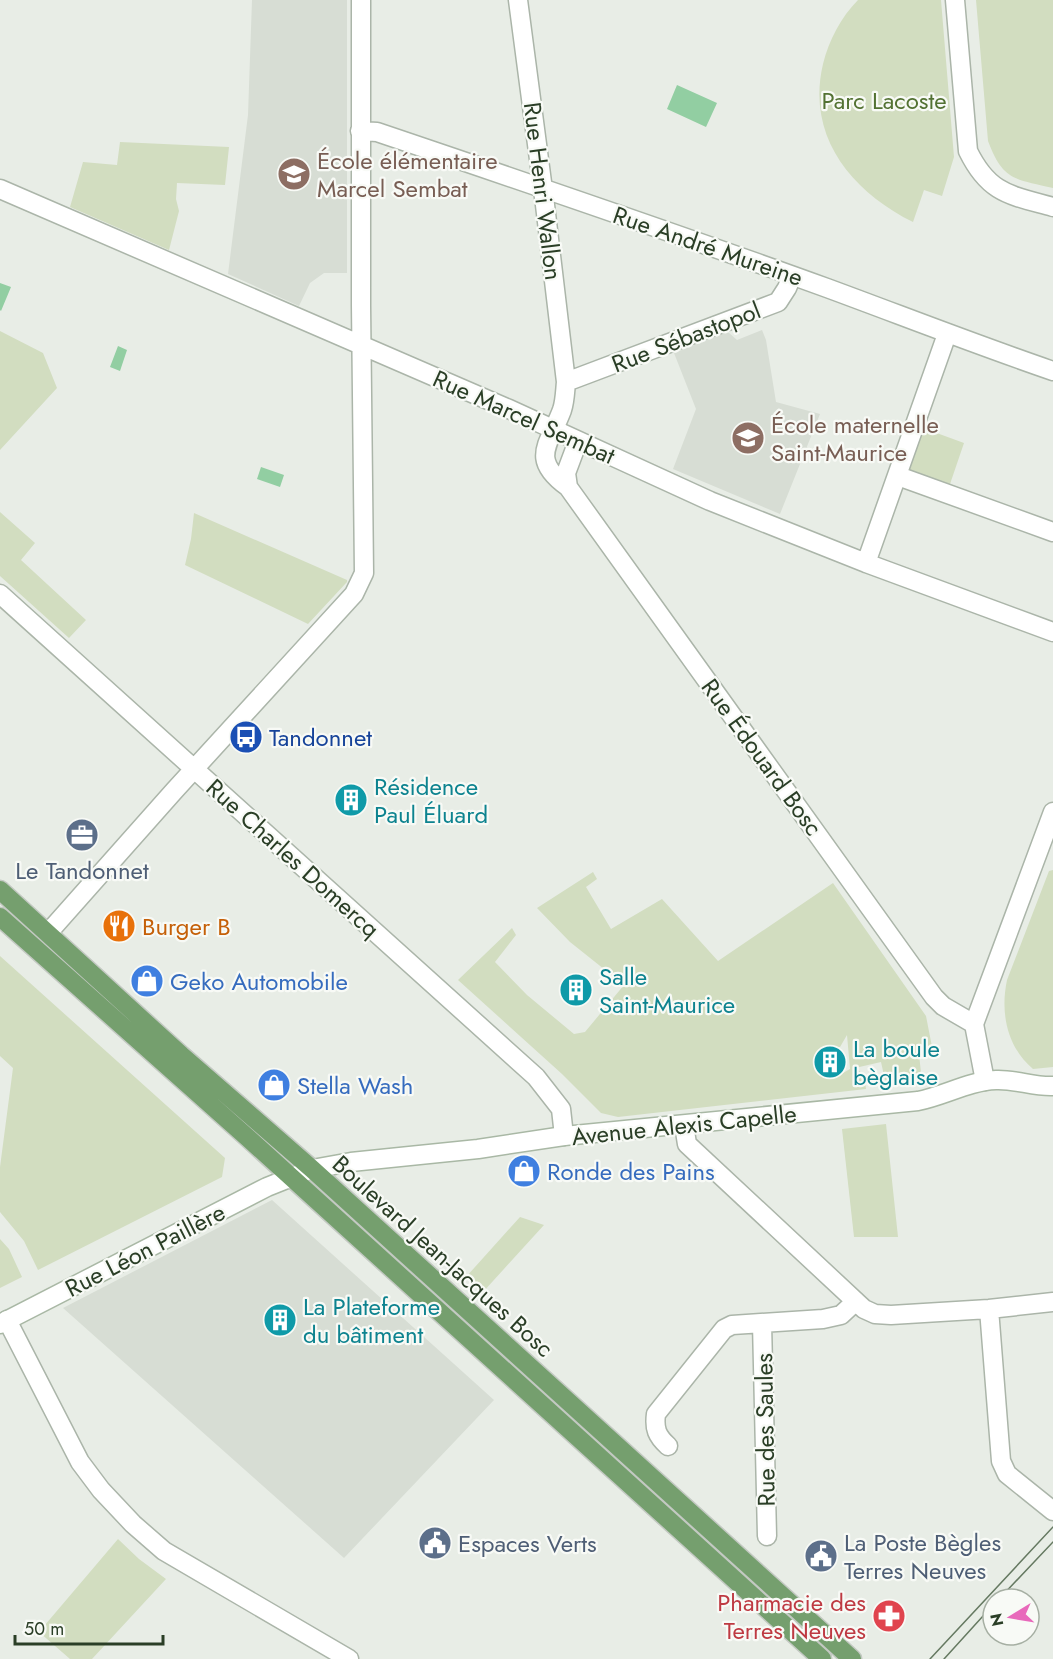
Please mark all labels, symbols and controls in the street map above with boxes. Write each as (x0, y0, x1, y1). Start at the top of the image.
park label: Parc Lacoste (821, 83, 947, 118)
street label: Rue Henri Wallon (515, 100, 571, 282)
place label: École élémentaire Marcel Sembat (317, 143, 498, 206)
school or university icon: École élémentaire Marcel Sembat (276, 156, 312, 192)
street label: Rue André Mureine (608, 197, 808, 295)
street label: Rue Sébastopol (606, 292, 766, 382)
street label: Rue Marcel Sembat (427, 361, 621, 473)
place label: École maternelle Saint-Maurice (771, 407, 939, 470)
school or university icon: École maternelle Saint-Maurice (730, 420, 766, 456)
street label: Rue Édouard Bosc (693, 671, 831, 843)
bus stop icon: Tandonnet (228, 719, 264, 755)
place label: Tandonnet (269, 720, 372, 755)
place label: Résidence Paul Éluard (374, 769, 488, 832)
street label: Rue Charles Domercq (199, 770, 387, 946)
building icon: Résidence Paul Éluard (333, 782, 369, 818)
office icon: Le Tandonnet (64, 817, 100, 853)
place label: Le Tandonnet (15, 853, 149, 888)
restaurant icon: Burger B (101, 908, 137, 944)
place label: Burger B (142, 909, 231, 944)
place label: Salle Saint-Maurice (599, 959, 735, 1022)
shop icon: Geko Automobile (129, 963, 165, 999)
place label: Geko Automobile (170, 964, 348, 999)
building icon: Salle Saint-Maurice (558, 972, 594, 1008)
place label: La boule bèglaise (853, 1031, 940, 1094)
building icon: La boule bèglaise (812, 1044, 848, 1080)
shop icon: Stella Wash (256, 1067, 292, 1103)
place label: Stella Wash (297, 1068, 413, 1103)
street label: Avenue Alexis Capelle (570, 1096, 798, 1154)
street label: Boulevard Jean-Jacques Bosc (325, 1147, 561, 1365)
shop icon: Ronde des Pains (506, 1153, 542, 1189)
place label: Ronde des Pains (547, 1154, 715, 1189)
street label: Rue Léon Paillère (59, 1195, 231, 1305)
place label: La Plateforme du bâtiment (303, 1289, 440, 1352)
building icon: La Plateforme du bâtiment (262, 1302, 298, 1338)
street label: Rue des Saules (746, 1353, 784, 1507)
public building icon: Espaces Verts (417, 1525, 453, 1561)
place label: La Poste Bègles Terres Neuves (844, 1525, 1001, 1588)
place label: Espaces Verts (458, 1526, 597, 1561)
public building icon: La Poste Bègles Terres Neuves (803, 1538, 839, 1574)
place label: Pharmacie des Terres Neuves (717, 1585, 866, 1648)
north arrow (981, 1587, 1041, 1647)
pharmacy icon: Pharmacie des Terres Neuves (871, 1598, 907, 1634)
scale bar (15, 1608, 164, 1646)
text: N (984, 1611, 1009, 1628)
text: 50 m (24, 1616, 64, 1642)

